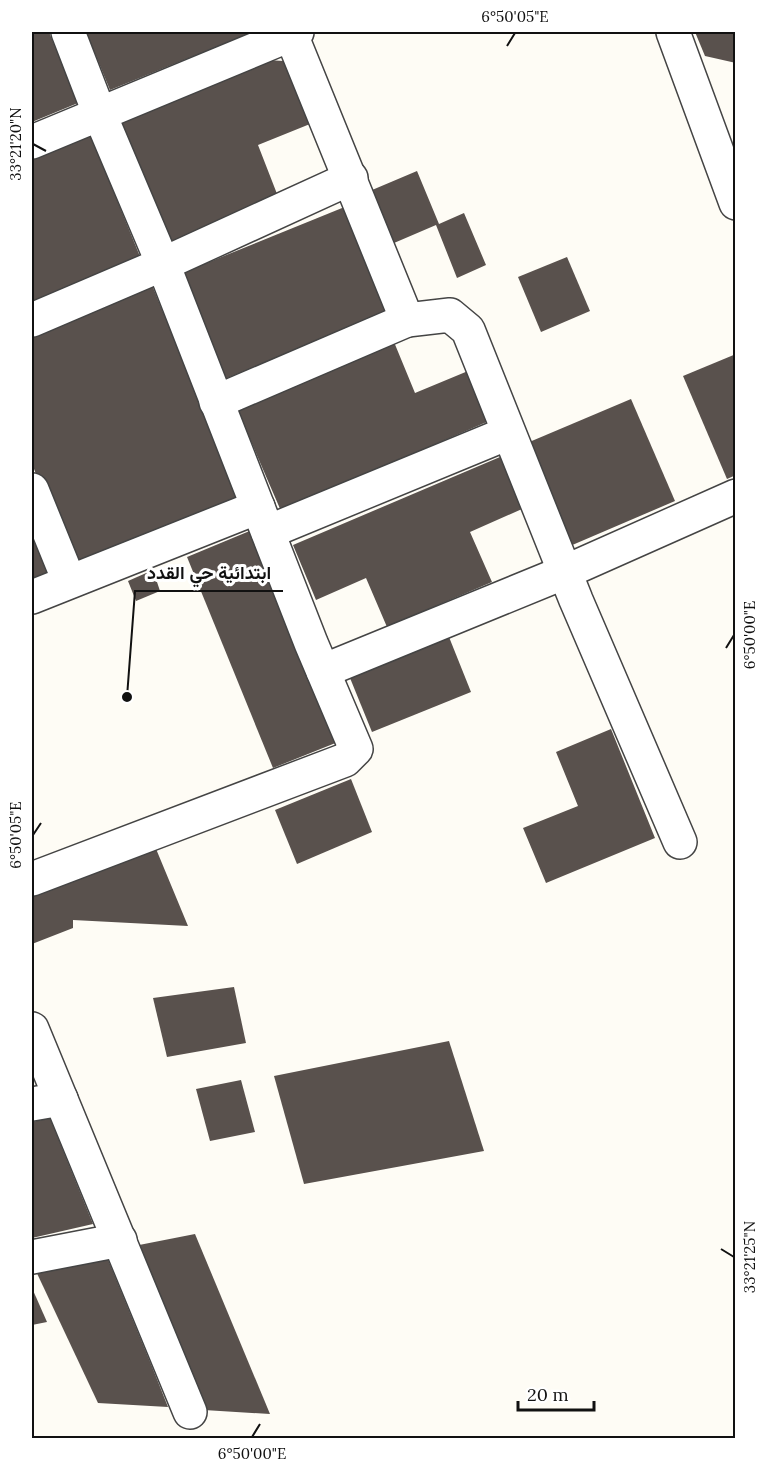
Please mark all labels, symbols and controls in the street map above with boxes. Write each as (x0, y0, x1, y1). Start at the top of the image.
text: 6°50'05"E (481, 7, 549, 26)
text: 33°21'20"N (6, 107, 25, 181)
callout: ابتدائية حي القدد (135, 555, 283, 591)
text: ابتدائية حي القدد (147, 561, 271, 588)
text: 6°50'00"E (740, 601, 759, 669)
text: 6°50'05"E (6, 801, 25, 869)
text: 33°21'25"N (740, 1221, 759, 1293)
scale bar (518, 1374, 594, 1412)
text: 20 m (527, 1383, 569, 1406)
text: 6°50'00"E (218, 1444, 286, 1463)

